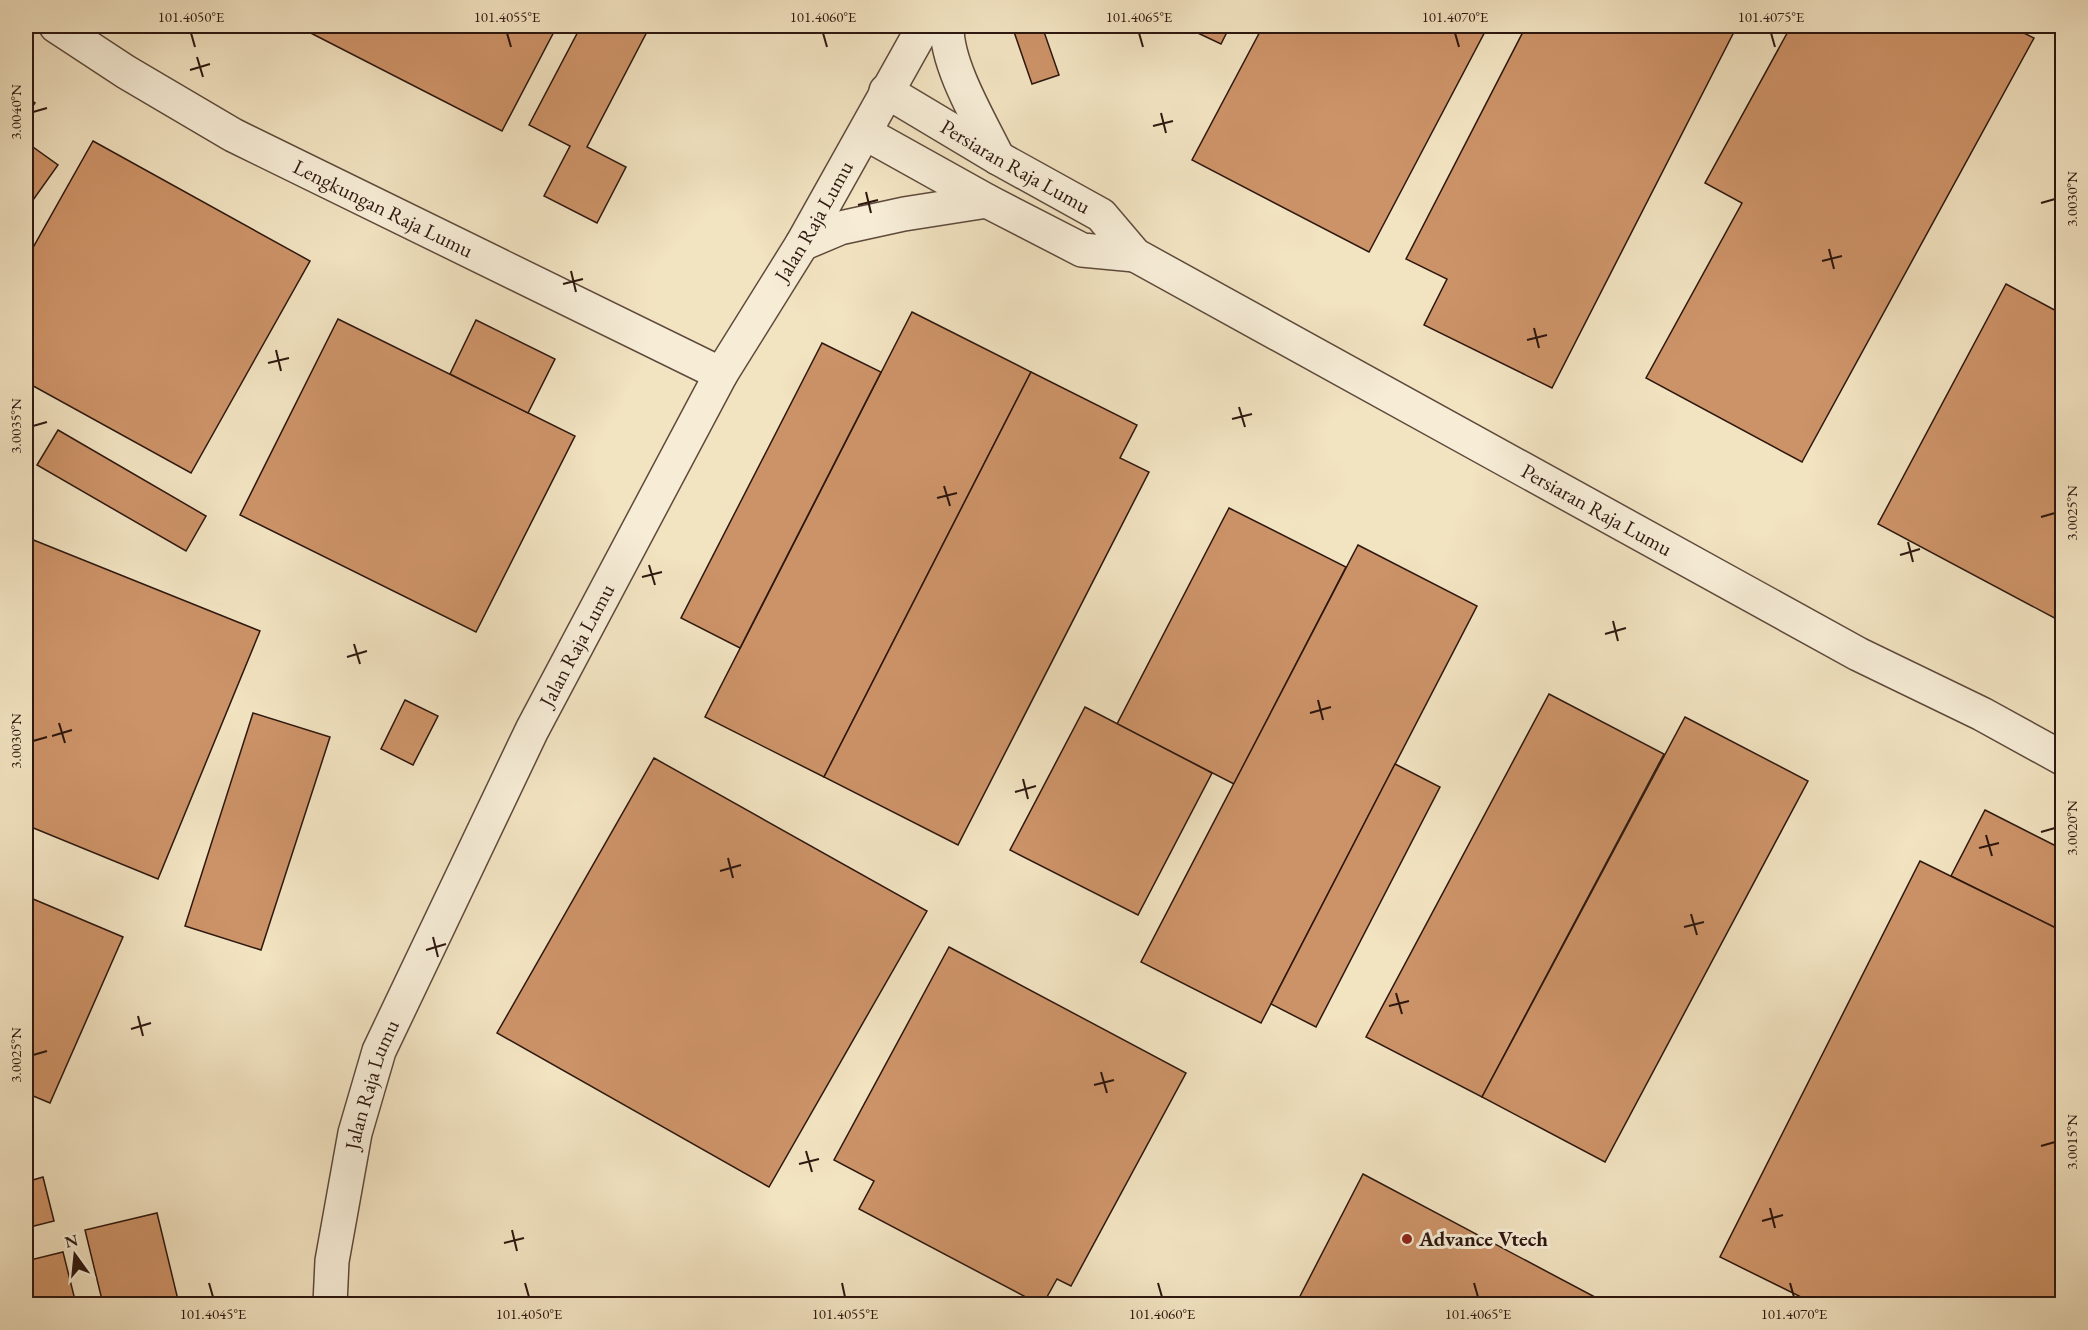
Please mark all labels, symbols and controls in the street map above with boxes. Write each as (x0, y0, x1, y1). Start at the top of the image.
text: 101.4050°E (158, 7, 225, 26)
text: 101.4055°E (474, 7, 541, 26)
text: 101.4060°E (790, 7, 857, 26)
text: 101.4065°E (1106, 7, 1173, 26)
text: 101.4070°E (1422, 7, 1489, 26)
text: 101.4075°E (1738, 7, 1805, 26)
text: 3.0040°N (6, 84, 25, 140)
street label: Persiaran Raja Lumu (936, 113, 1095, 220)
street label: Lengkungan Raja Lumu (289, 153, 478, 263)
street label: Jalan Raja Lumu (767, 156, 859, 288)
text: 3.0030°N (2062, 171, 2081, 227)
text: 3.0035°N (6, 398, 25, 454)
street label: Persiaran Raja Lumu (1517, 457, 1677, 562)
text: 3.0025°N (2062, 485, 2081, 541)
street label: Jalan Raja Lumu (532, 579, 620, 713)
text: 3.0030°N (6, 713, 25, 769)
text: 3.0020°N (2062, 800, 2081, 856)
street label: Jalan Raja Lumu (338, 1015, 405, 1154)
text: 3.0025°N (6, 1027, 25, 1083)
text: 3.0015°N (2062, 1114, 2081, 1170)
north arrow (45, 1225, 105, 1285)
place label: Advance Vtech (1418, 1225, 1548, 1252)
text: N (62, 1229, 80, 1253)
marker: Advance Vtech (1400, 1232, 1414, 1246)
text: 101.4045°E (180, 1304, 247, 1323)
text: 101.4050°E (496, 1304, 563, 1323)
text: 101.4055°E (812, 1304, 879, 1323)
text: 101.4060°E (1129, 1304, 1196, 1323)
text: 101.4065°E (1445, 1304, 1512, 1323)
text: 101.4070°E (1761, 1304, 1828, 1323)

